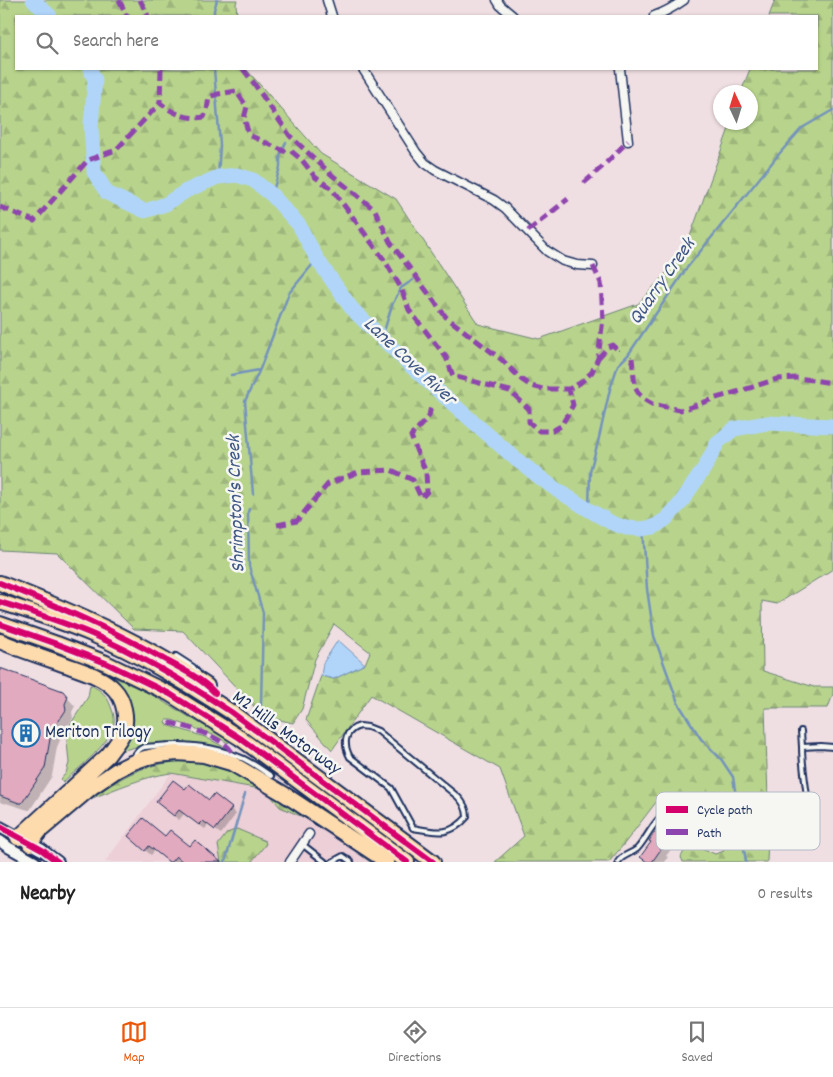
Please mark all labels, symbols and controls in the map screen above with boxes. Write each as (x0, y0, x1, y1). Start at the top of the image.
search box (15, 15, 818, 70)
icon: search (33, 29, 61, 57)
text: Search here (73, 29, 159, 56)
north arrow (713, 85, 758, 130)
water label: Quarry Creek (623, 231, 704, 331)
water label: Lane Cove River (356, 311, 464, 414)
water label: Shrimpton's Creek (221, 433, 253, 573)
street label: M2 Hills Motorway (226, 685, 346, 783)
building icon: Meriton Trilogy (11, 718, 41, 748)
place label: Meriton Trilogy (45, 720, 151, 747)
legend (656, 792, 820, 850)
text: Cycle path (697, 801, 753, 821)
text: Path (697, 824, 722, 844)
text: Nearby (20, 880, 75, 910)
text: 0 results (758, 883, 813, 906)
tab: Map (120, 1018, 148, 1068)
tab: Directions (388, 1018, 441, 1068)
tab: Saved (682, 1018, 713, 1068)

